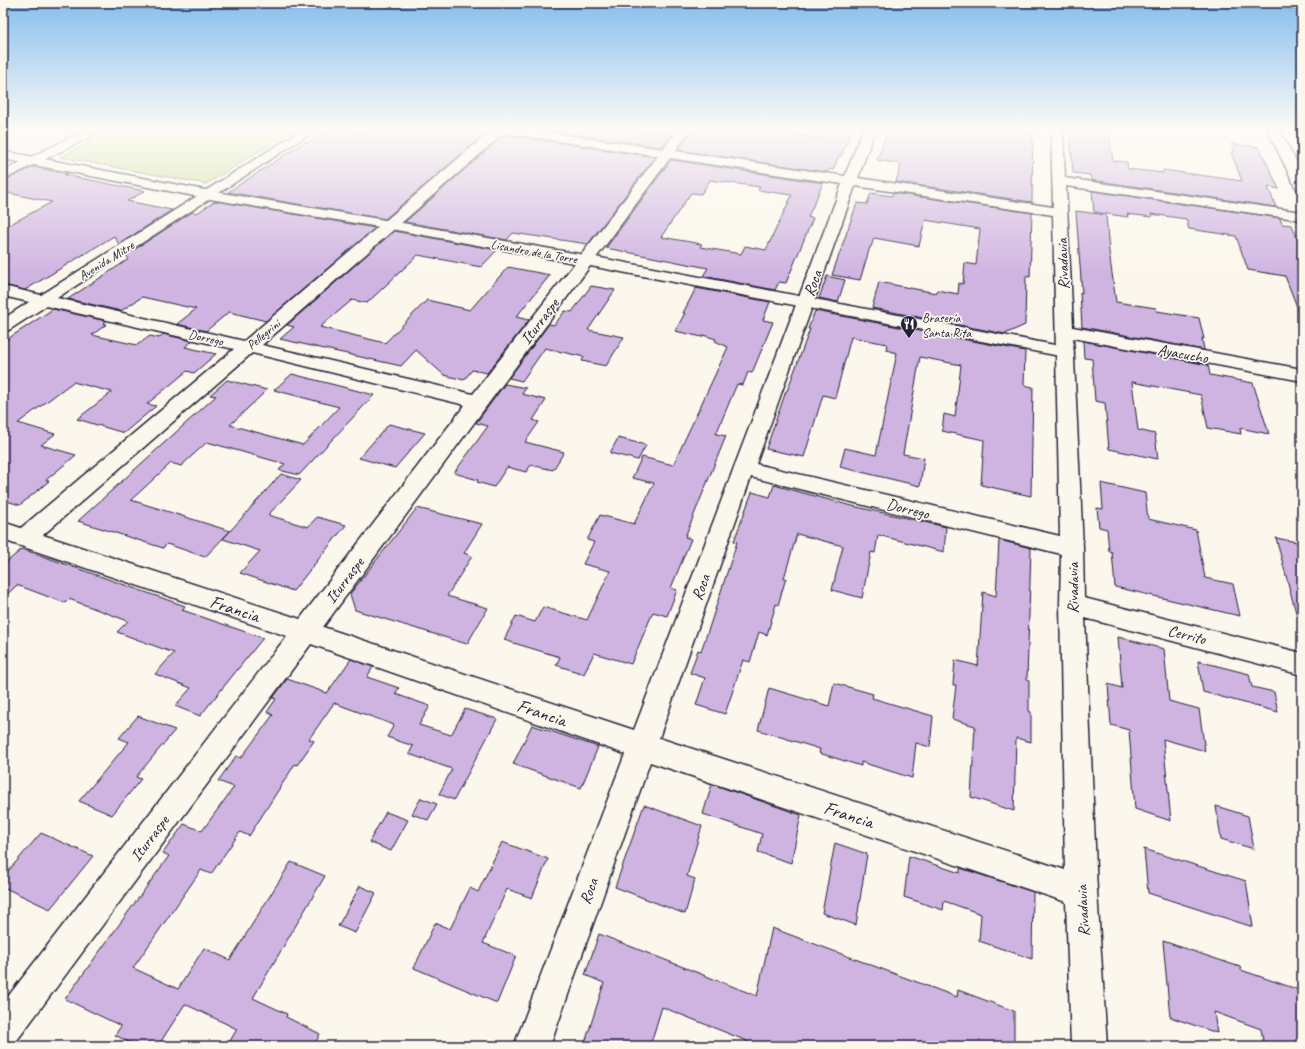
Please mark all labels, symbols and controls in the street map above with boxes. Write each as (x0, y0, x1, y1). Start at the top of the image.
street label: Avenida Mitre (76, 237, 138, 284)
street label: Lisandro de la Torre (489, 237, 579, 268)
street label: Rivadavia (1052, 237, 1074, 290)
street label: Roca (799, 266, 827, 299)
street label: Iturraspe (516, 293, 565, 349)
place label: Brasería Santa Rita (922, 310, 973, 341)
restaurant icon: Brasería Santa Rita (899, 314, 919, 339)
street label: Pellegrini (244, 315, 285, 353)
street label: Dorrego (187, 326, 226, 350)
street label: Ayacucho (1156, 340, 1211, 368)
street label: Dorrego (884, 494, 932, 524)
street label: Iturraspe (321, 552, 370, 608)
street label: Rivadavia (1063, 561, 1083, 614)
street label: Roca (687, 570, 715, 603)
street label: Francia (207, 590, 264, 629)
street label: Cerrito (1166, 621, 1209, 650)
street label: Francia (514, 693, 572, 733)
street label: Francia (821, 796, 878, 835)
street label: Iturraspe (126, 810, 175, 866)
street label: Roca (575, 874, 603, 907)
street label: Rivadavia (1072, 883, 1094, 937)

